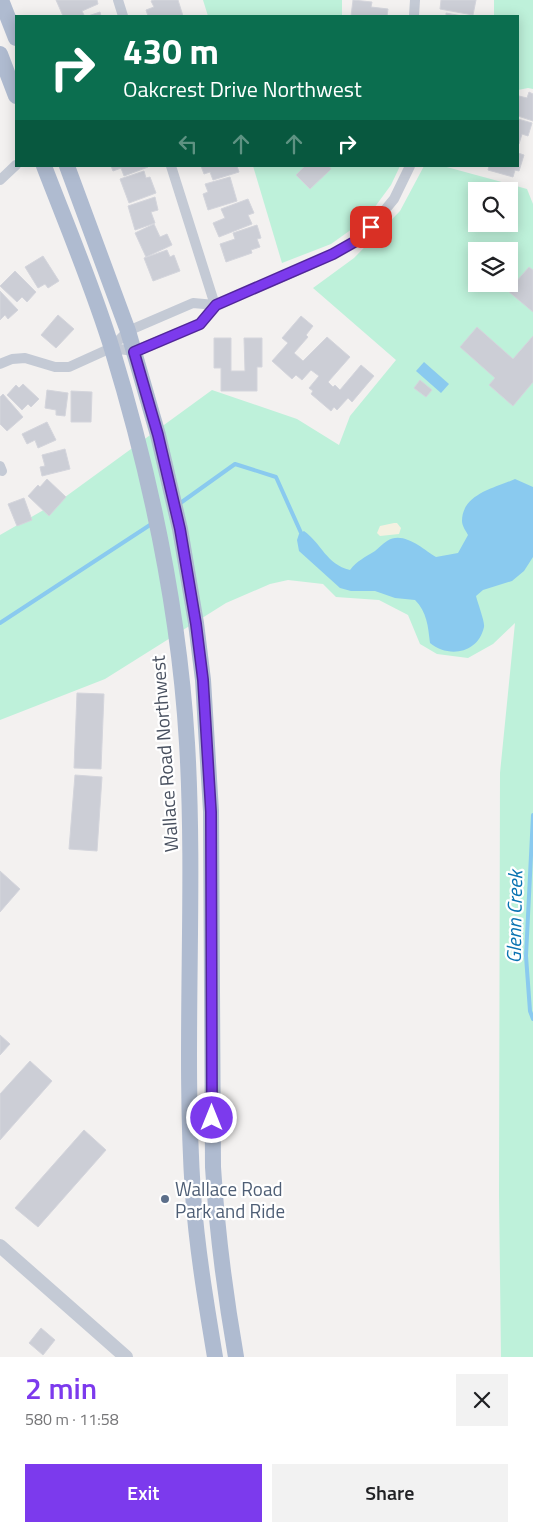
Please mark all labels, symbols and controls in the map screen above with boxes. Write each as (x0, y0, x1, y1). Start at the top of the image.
text: 430 m (123, 24, 219, 78)
icon: right (40, 35, 105, 100)
text: Oakcrest Drive Northwest (123, 72, 362, 106)
icon: left (174, 130, 202, 158)
icon: ahead (227, 130, 255, 158)
icon: ahead (280, 130, 308, 158)
icon: right (333, 130, 361, 158)
map controls (468, 182, 518, 292)
button: search (468, 182, 518, 232)
pin (350, 206, 392, 248)
icon: arrive (357, 213, 385, 241)
button: layers (468, 242, 518, 292)
street label: Wallace Road Northwest (143, 654, 185, 853)
water label: Glenn Creek (498, 868, 530, 964)
position arrow (185, 1091, 237, 1143)
place label: Wallace Road Park and Ride (175, 1174, 285, 1225)
marker: Wallace Road Park and Ride (159, 1193, 171, 1205)
text: 2 min (25, 1365, 97, 1411)
button: close (456, 1374, 508, 1426)
text: 580 m · 11:58 (25, 1407, 119, 1431)
button: Exit (25, 1464, 262, 1522)
button: Share (272, 1464, 508, 1522)

